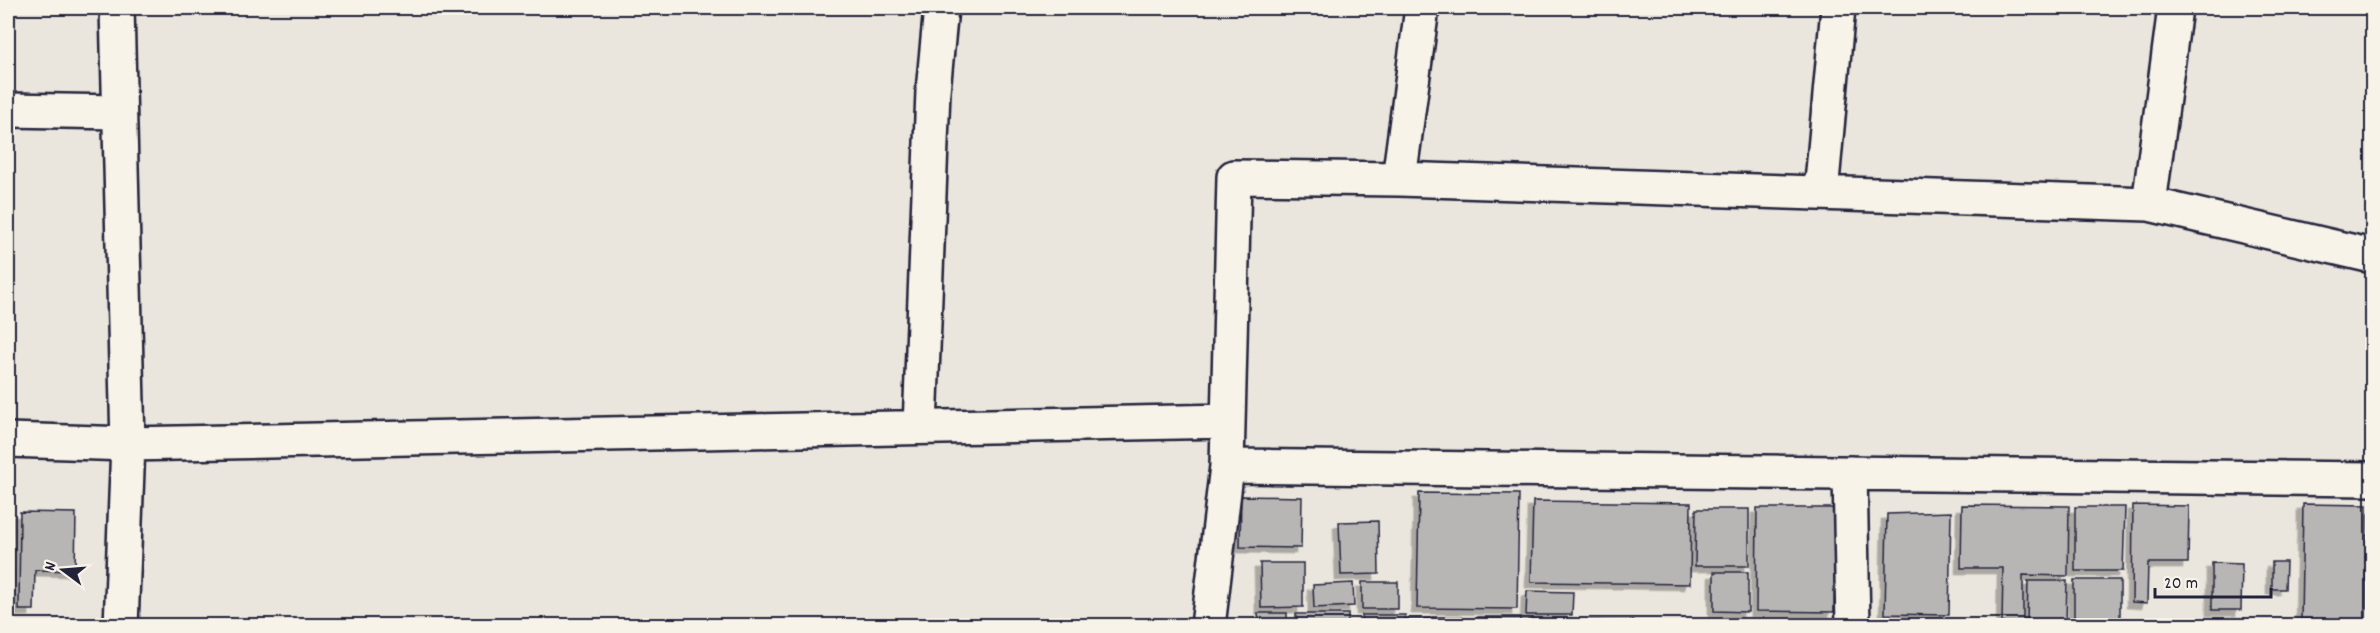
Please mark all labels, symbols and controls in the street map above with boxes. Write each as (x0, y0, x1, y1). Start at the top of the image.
north arrow (33, 540, 93, 600)
text: N (39, 559, 63, 574)
scale bar (2155, 561, 2270, 599)
text: 20 m (2164, 572, 2198, 597)

